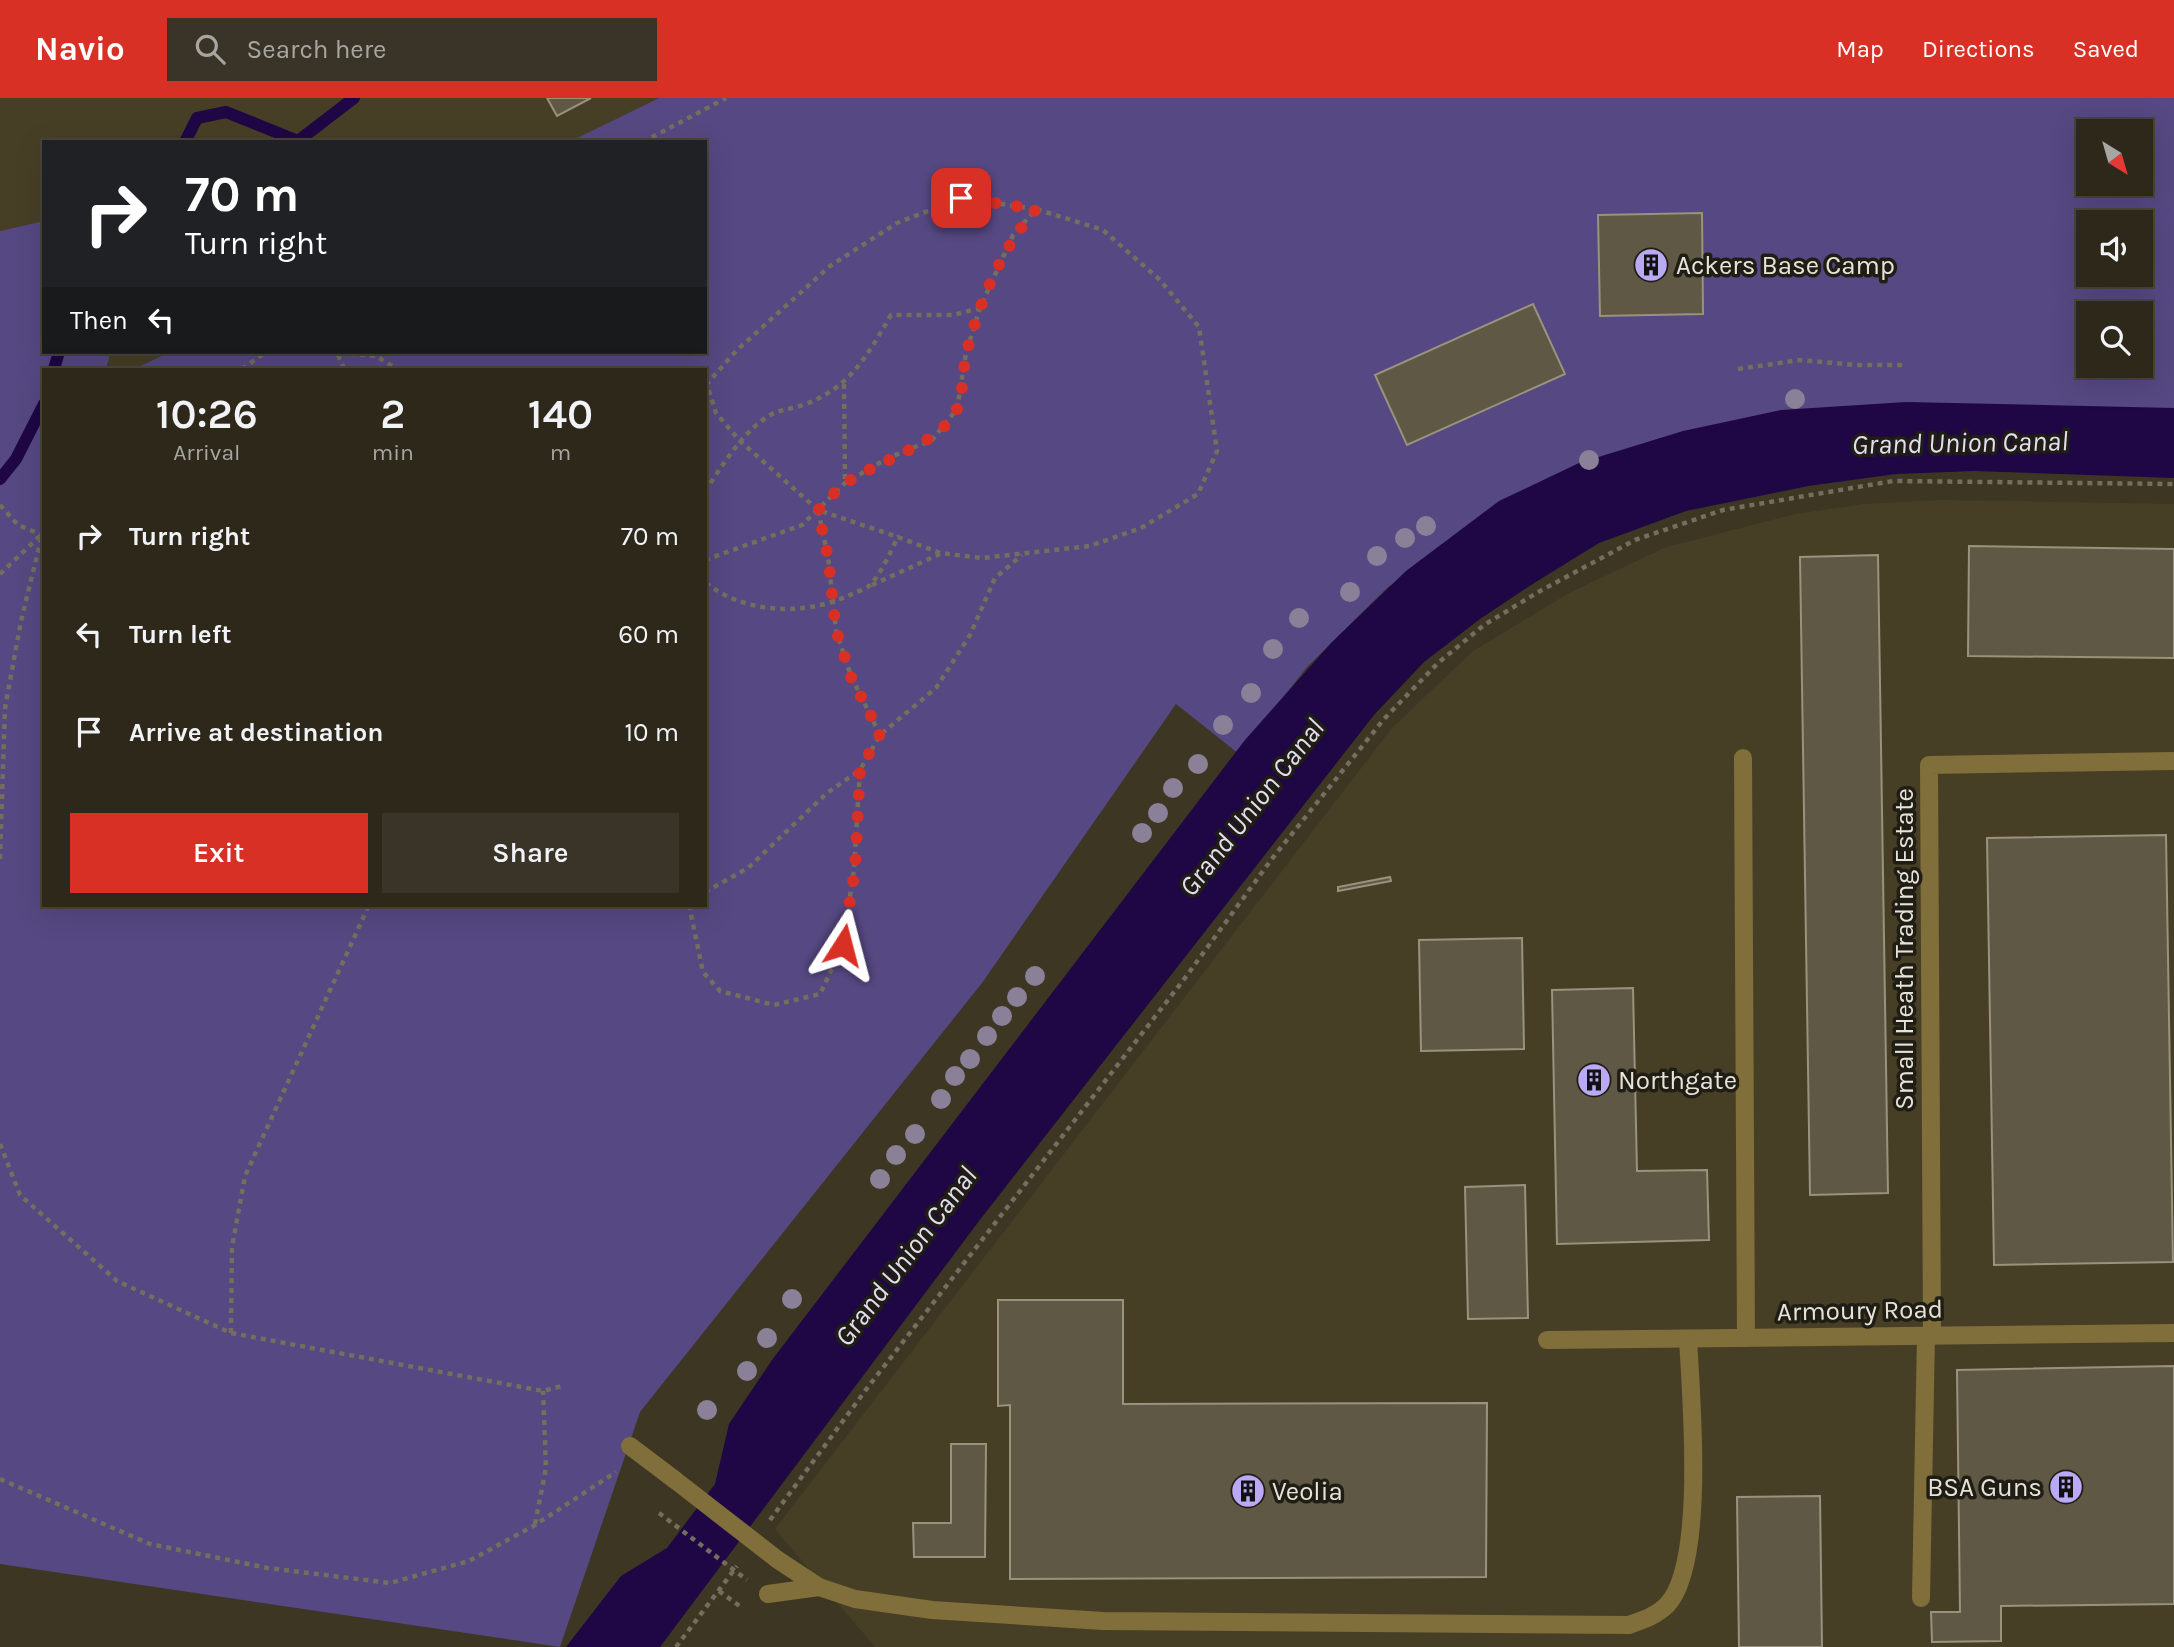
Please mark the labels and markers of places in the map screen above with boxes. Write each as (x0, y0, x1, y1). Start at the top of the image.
pin (931, 168, 991, 228)
building icon: Ackers Base Camp (1632, 246, 1670, 284)
place label: Ackers Base Camp (1676, 250, 1895, 281)
building icon: Northgate (1575, 1061, 1613, 1099)
place label: Northgate (1618, 1065, 1737, 1096)
building icon: BSA Guns (2047, 1468, 2085, 1506)
building icon: Veolia (1229, 1472, 1267, 1510)
place label: BSA Guns (1927, 1472, 2042, 1503)
place label: Veolia (1272, 1476, 1343, 1507)

